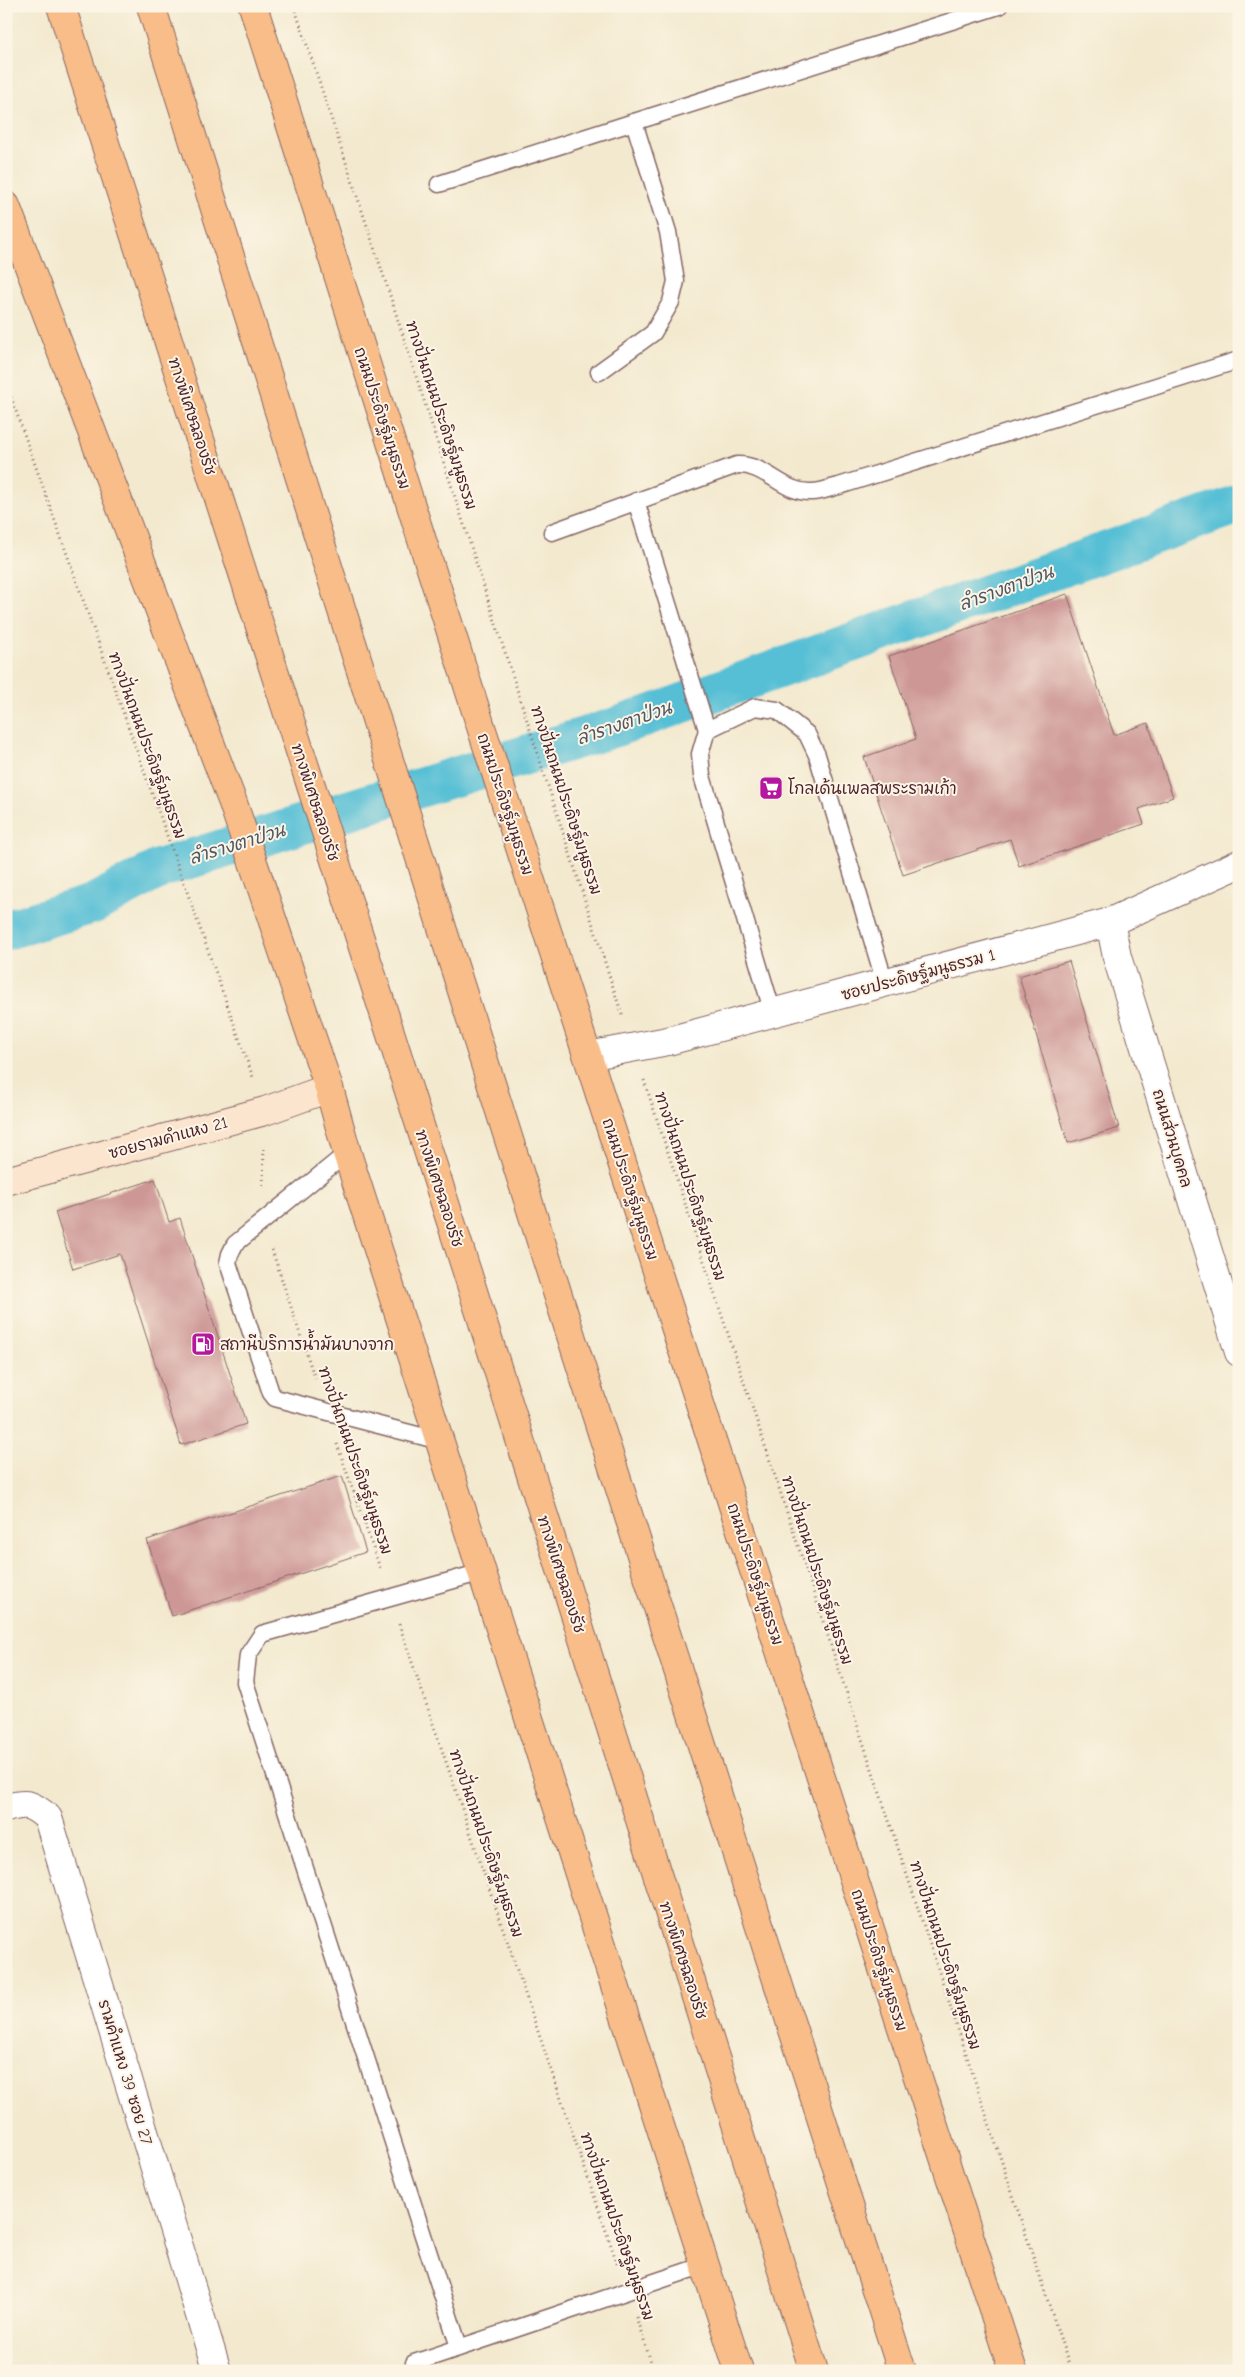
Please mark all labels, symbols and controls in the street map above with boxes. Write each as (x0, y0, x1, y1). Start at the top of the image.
street label: ทางปั่นถนนประดิษฐ์มนูธรรม (399, 317, 486, 513)
street label: ถนนประดิษฐ์มนูธรรม (348, 344, 416, 493)
street label: ทางพิเศษฉลองรัช (165, 355, 221, 477)
water label: ลำรางตาป่วน (955, 559, 1057, 615)
street label: ทางปั่นถนนประดิษฐ์มนูธรรม (102, 647, 195, 842)
water label: ลำรางตาป่วน (573, 695, 675, 750)
street label: ทางปั่นถนนประดิษฐ์มนูธรรม (524, 702, 611, 898)
street label: ถนนประดิษฐ์มนูธรรม (471, 730, 539, 879)
street label: ทางพิเศษฉลองรัช (288, 741, 344, 863)
supermarket icon: โกลเด้นเพลสพระรามเก้า (758, 775, 784, 801)
place label: โกลเด้นเพลสพระรามเก้า (788, 777, 957, 798)
water label: ลำรางตาป่วน (186, 818, 289, 869)
street label: ซอยประดิษฐ์มนูธรรม 1 (839, 943, 998, 1007)
street label: ถนนส่วนบุคคล (1146, 1086, 1198, 1190)
street label: ทางปั่นถนนประดิษฐ์มนูธรรม (648, 1088, 735, 1284)
street label: ซอยรามคำแหง 21 (106, 1111, 230, 1163)
street label: ถนนประดิษฐ์มนูธรรม (596, 1115, 664, 1264)
street label: ทางพิเศษฉลองรัช (412, 1127, 468, 1249)
place label: สถานีบริการน้ำมันบางจาก (220, 1329, 394, 1354)
fuel station icon: สถานีบริการน้ำมันบางจาก (190, 1331, 216, 1357)
street label: ทางปั่นถนนประดิษฐ์มนูธรรม (312, 1362, 402, 1558)
street label: ทางปั่นถนนประดิษฐ์มนูธรรม (775, 1472, 862, 1668)
street label: ถนนประดิษฐ์มนูธรรม (721, 1500, 789, 1649)
street label: ทางพิเศษฉลองรัช (534, 1513, 590, 1635)
street label: ทางปั่นถนนประดิษฐ์มนูธรรม (443, 1745, 533, 1941)
street label: ทางปั่นถนนประดิษฐ์มนูธรรม (903, 1857, 990, 2053)
street label: ถนนประดิษฐ์มนูธรรม (845, 1886, 913, 2035)
street label: ทางพิเศษฉลองรัช (656, 1899, 712, 2021)
street label: รามคำแหง 39 ซอย 27 (94, 1997, 158, 2147)
street label: ทางปั่นถนนประดิษฐ์มนูธรรม (574, 2128, 664, 2324)

